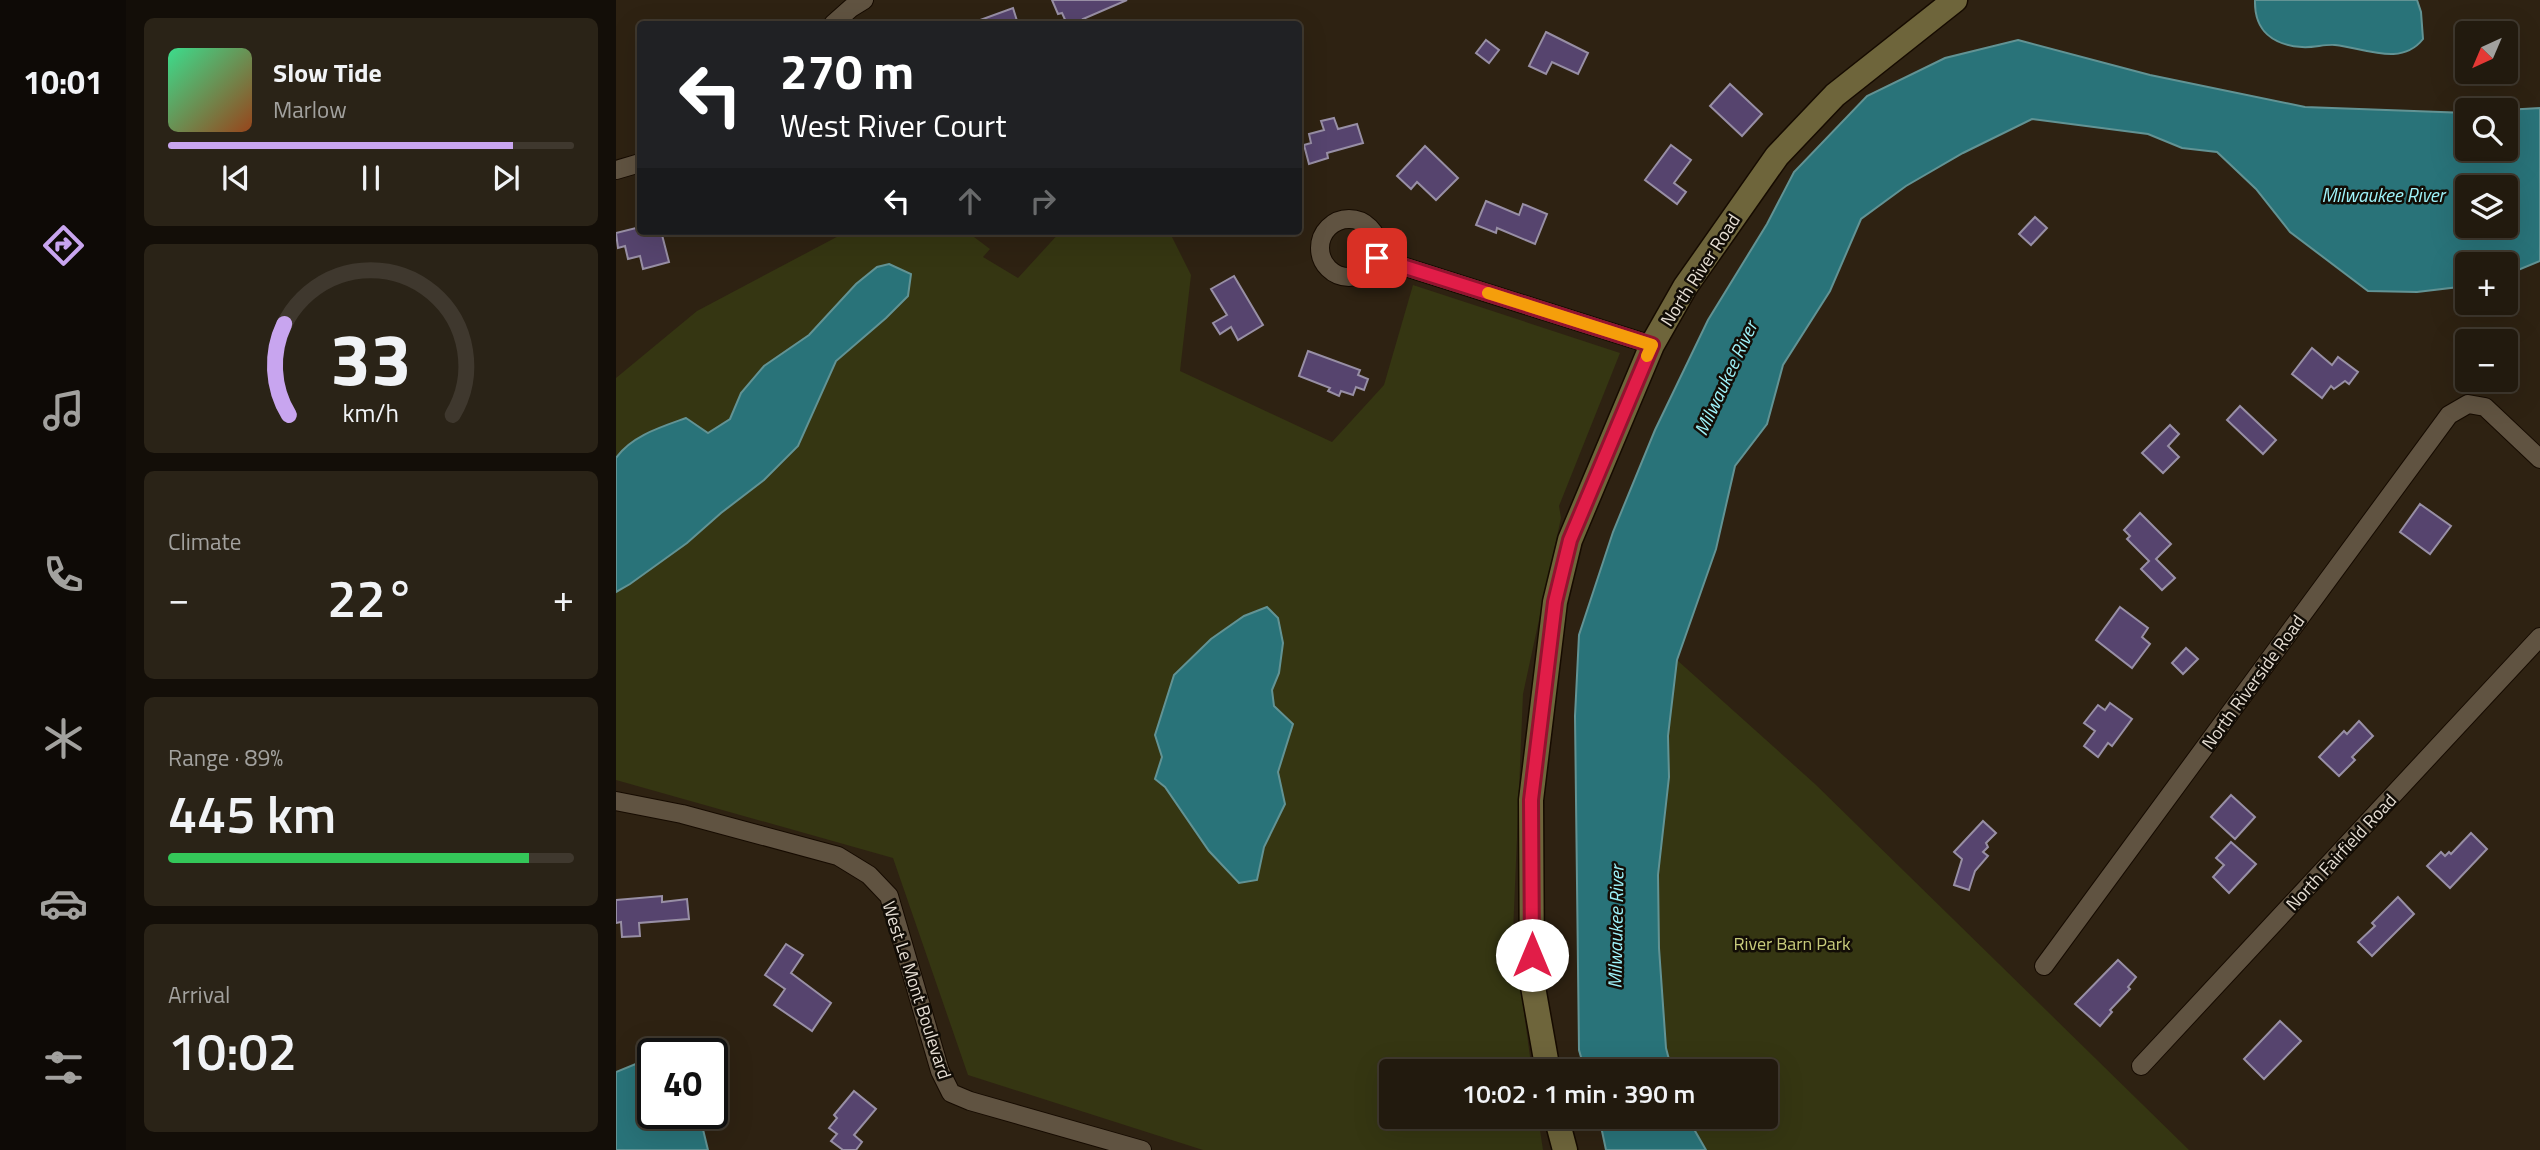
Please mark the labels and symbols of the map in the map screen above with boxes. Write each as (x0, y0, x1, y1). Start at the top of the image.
north arrow (2455, 21, 2518, 84)
water label: Milwaukee River (2321, 180, 2447, 209)
street label: North River Road (1653, 208, 1747, 332)
pin (1347, 228, 1407, 288)
water label: Milwaukee River (1686, 314, 1765, 440)
street label: North Riverside Road (2195, 609, 2311, 755)
street label: North Fairfield Road (2279, 787, 2403, 917)
water label: Milwaukee River (1599, 863, 1631, 989)
street label: West Le Mont Boulevard (875, 898, 959, 1082)
position arrow (1495, 918, 1569, 992)
park label: River Barn Park (1733, 930, 1851, 957)
speed limit sign: 40 (637, 1038, 728, 1129)

